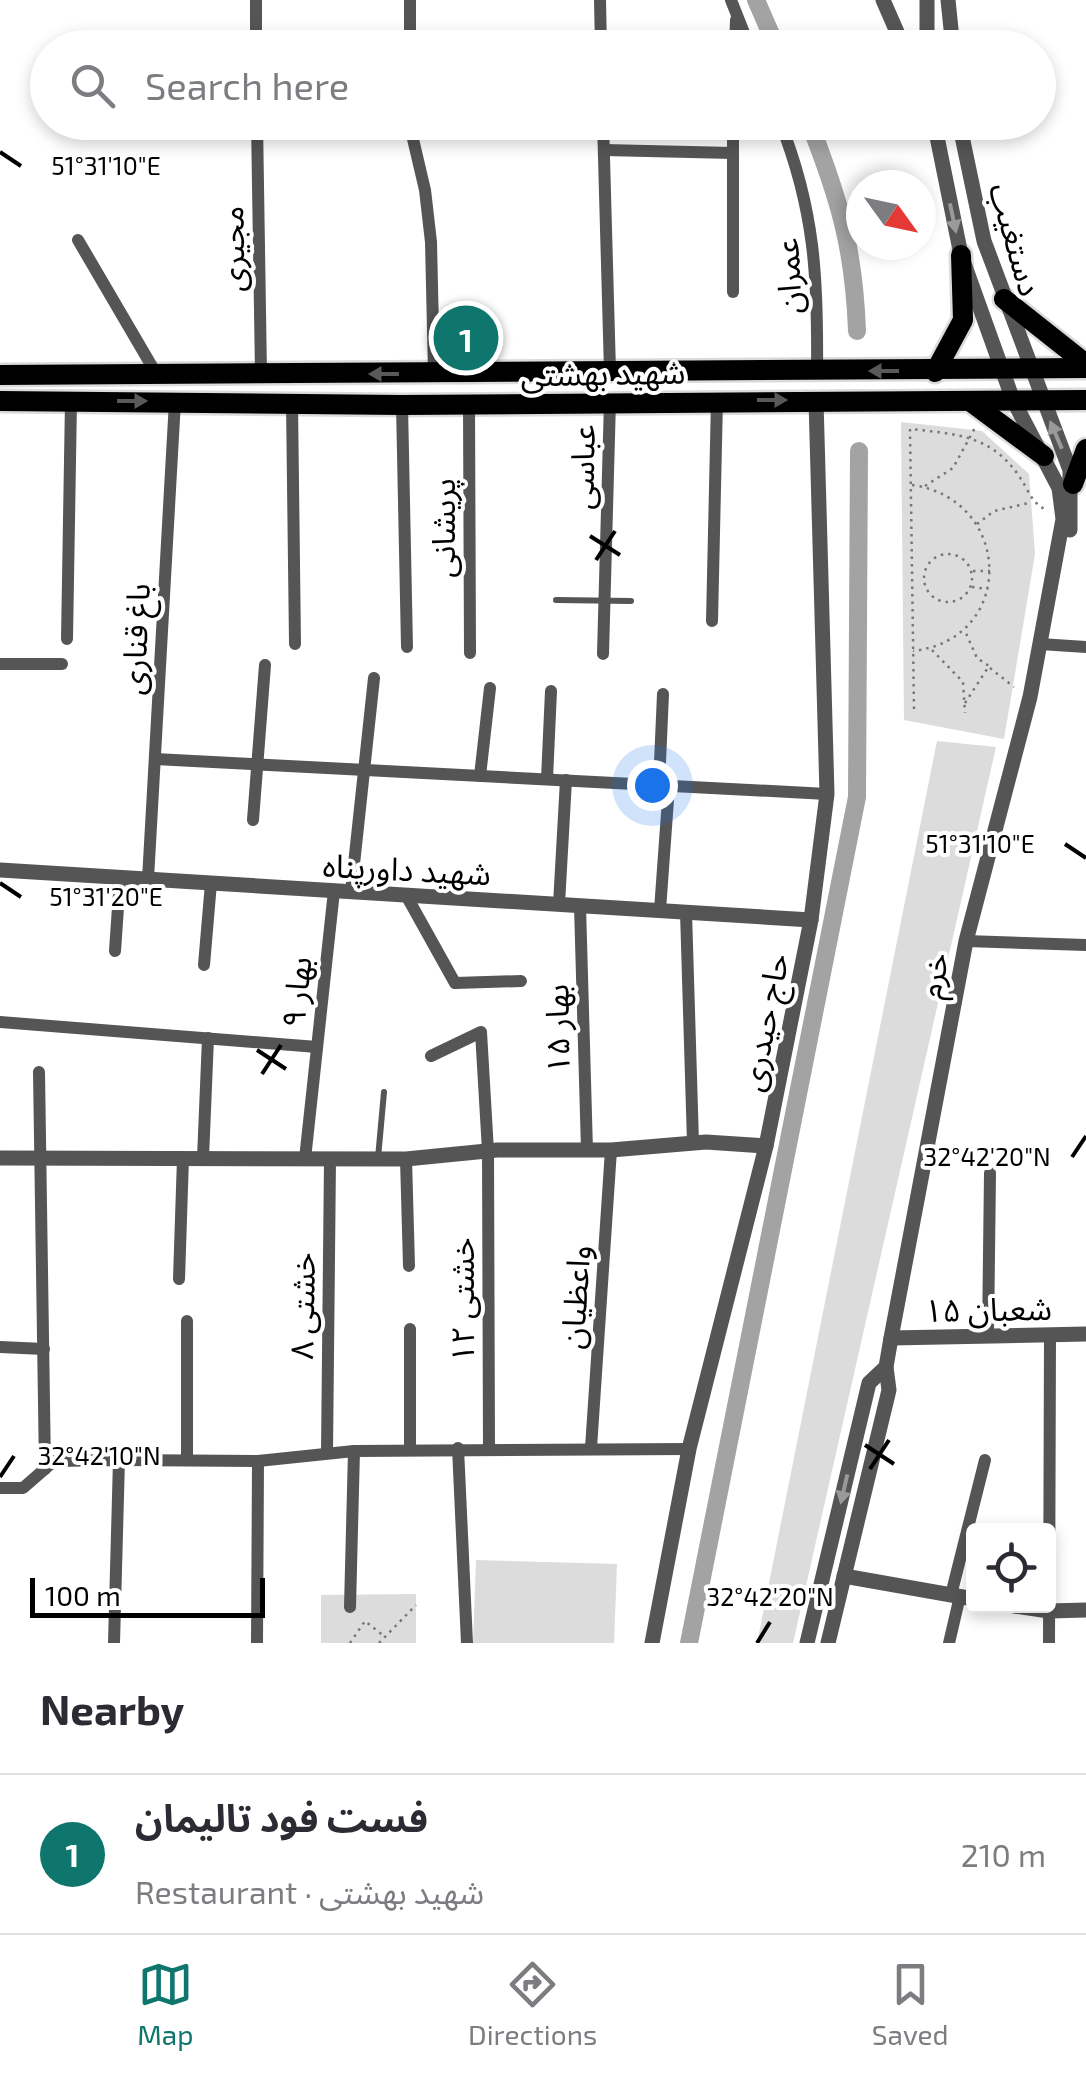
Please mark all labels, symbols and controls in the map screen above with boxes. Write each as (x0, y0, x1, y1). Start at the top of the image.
search box (30, 30, 1056, 140)
icon: search (65, 58, 120, 113)
text: Search here (145, 62, 349, 108)
text: 51°31'10"E (51, 150, 161, 180)
north arrow (846, 170, 936, 260)
street label: دستغیب (982, 178, 1051, 300)
one-way arrow (946, 203, 961, 234)
street label: مجیری (211, 206, 253, 292)
street label: عمران (766, 237, 810, 315)
pin: 1 (434, 300, 498, 376)
street label: شهید بهشتی (520, 352, 686, 393)
one-way arrow (867, 363, 899, 379)
one-way arrow (367, 366, 399, 382)
one-way arrow (757, 392, 789, 408)
one-way arrow (117, 393, 149, 409)
one-way arrow (1048, 421, 1064, 450)
street label: عباسی (561, 424, 602, 510)
street label: پریشانی (423, 478, 464, 578)
street label: باغ قناری (112, 582, 163, 696)
your location (627, 760, 678, 811)
text: 51°31'10"E (925, 828, 1035, 858)
street label: شهید داورپناه (322, 845, 492, 895)
text: 51°31'20"E (49, 881, 163, 911)
street label: خرم (909, 949, 962, 1002)
street label: حاج حیدری (731, 950, 802, 1095)
street label: بهار ۹ (272, 955, 320, 1030)
street label: بهار ۱۵ (536, 984, 578, 1074)
text: 32°42'20"N (923, 1141, 1051, 1171)
street label: خشتی ۱۲ (442, 1237, 481, 1363)
street label: واعظیان (551, 1244, 599, 1350)
street label: خشتی ۸ (281, 1252, 322, 1360)
street label: ۱۵ شعبان (924, 1288, 1052, 1329)
text: 32°42'10"N (37, 1440, 161, 1470)
one-way arrow (836, 1474, 851, 1505)
map controls (966, 1523, 1056, 1613)
button: locate (966, 1523, 1056, 1613)
scale bar (30, 1573, 265, 1618)
text: 100 m (45, 1578, 121, 1612)
text: 32°42'20"N (706, 1581, 834, 1611)
text: Nearby (40, 1683, 184, 1733)
text: فست فود تالیمان (135, 1794, 428, 1840)
text: 1 (66, 1835, 79, 1873)
text: 210 m (961, 1835, 1046, 1873)
text: Restaurant · شهید بهشتی (135, 1872, 484, 1910)
tab: Map (137, 1957, 193, 2051)
tab: Directions (468, 1957, 597, 2051)
tab: Saved (872, 1957, 949, 2051)

